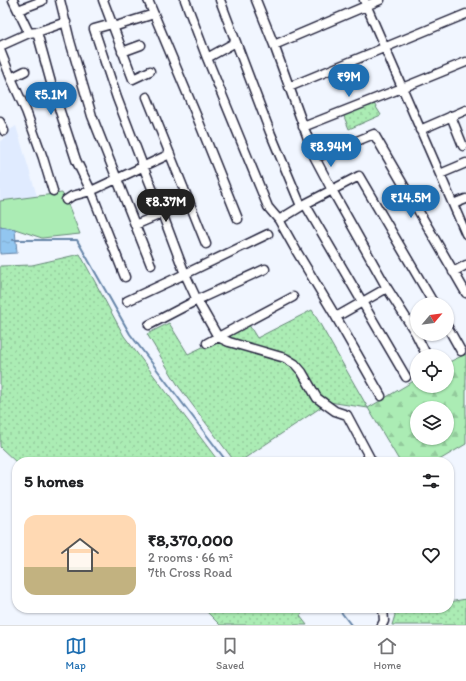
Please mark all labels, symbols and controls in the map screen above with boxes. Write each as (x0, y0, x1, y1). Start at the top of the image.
pin: ₹9M (330, 64, 368, 98)
text: ₹9M (337, 69, 361, 84)
pin: ₹5.1M (23, 82, 79, 116)
text: ₹5.1M (35, 87, 67, 102)
pin: ₹8.94M (298, 134, 364, 168)
text: ₹8.94M (310, 139, 352, 154)
pin: ₹14.5M (378, 185, 444, 219)
pin: ₹8.37M (133, 189, 199, 223)
text: ₹14.5M (391, 190, 431, 205)
text: ₹8.37M (146, 194, 186, 209)
north arrow (410, 297, 454, 341)
map controls (410, 297, 454, 445)
button: locate (410, 349, 454, 393)
button: layers (410, 401, 454, 445)
icon: filters (420, 470, 442, 492)
text: 5 homes (24, 471, 84, 491)
text: ₹8,370,000 (148, 530, 233, 550)
icon: home (56, 531, 104, 579)
icon: heart (420, 544, 442, 566)
text: 2 rooms · 66 m² (148, 550, 233, 565)
text: 7th Cross Road (148, 565, 232, 580)
tab: Map (65, 635, 87, 672)
tab: Saved (216, 635, 244, 672)
tab: Home (374, 635, 401, 672)

